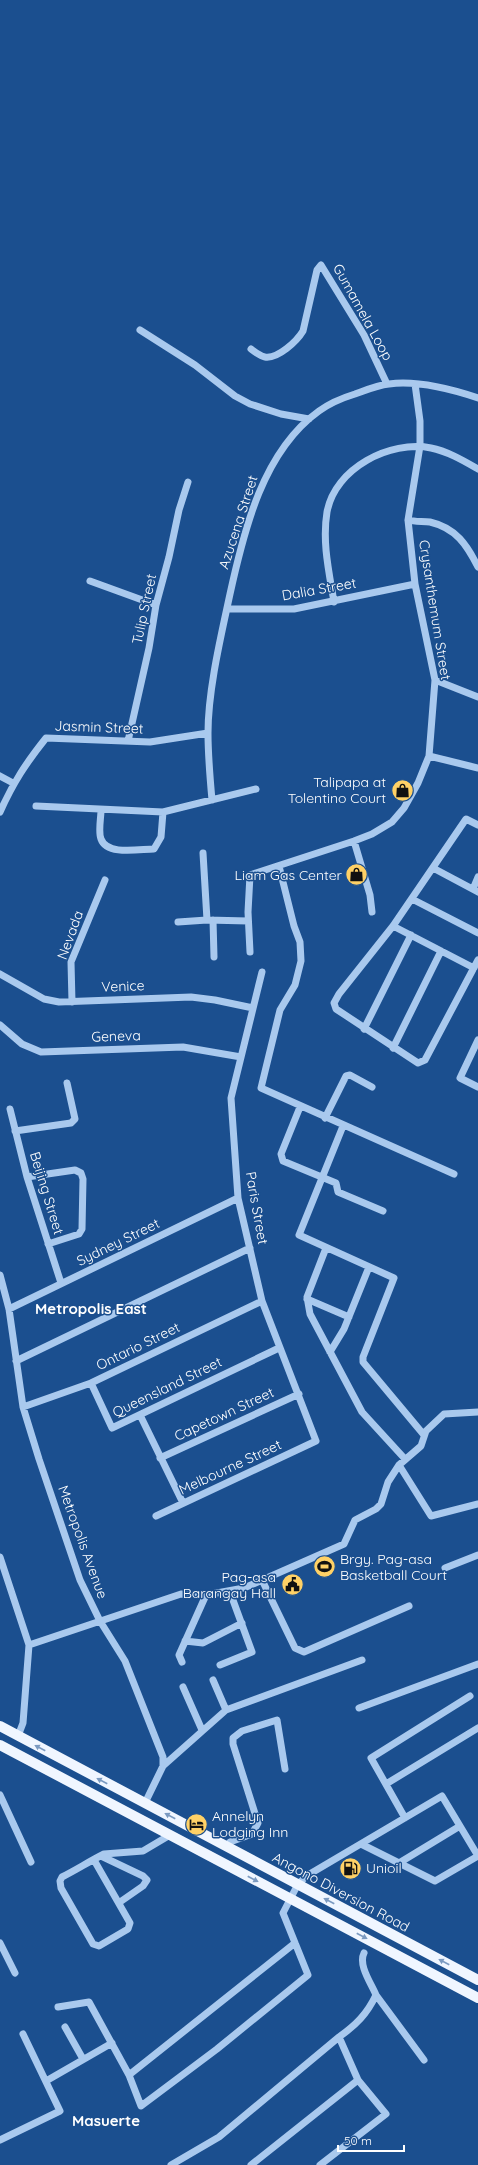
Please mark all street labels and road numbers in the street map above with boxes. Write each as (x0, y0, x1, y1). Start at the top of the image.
street label: Gumamela Loop (329, 260, 397, 364)
street label: Azucena Street (214, 473, 262, 571)
street label: Crysanthemum Street (415, 539, 455, 682)
street label: Tulip Street (128, 572, 160, 646)
street label: Dalia Street (280, 574, 358, 604)
street label: Jasmin Street (54, 716, 144, 738)
street label: Nevada (53, 908, 87, 962)
street label: Venice (101, 976, 145, 996)
street label: Geneva (91, 1026, 141, 1046)
street label: Beijing Street (26, 1149, 68, 1237)
street label: Paris Street (242, 1170, 272, 1246)
street label: Sydney Street (74, 1214, 163, 1270)
street label: Ontario Street (93, 1318, 183, 1374)
street label: Queensland Street (109, 1353, 225, 1421)
street label: Capetown Street (171, 1383, 277, 1445)
street label: Melbourne Street (176, 1435, 284, 1499)
street label: Metropolis Avenue (54, 1483, 112, 1601)
street label: Angono Diversion Road (269, 1848, 413, 1936)

